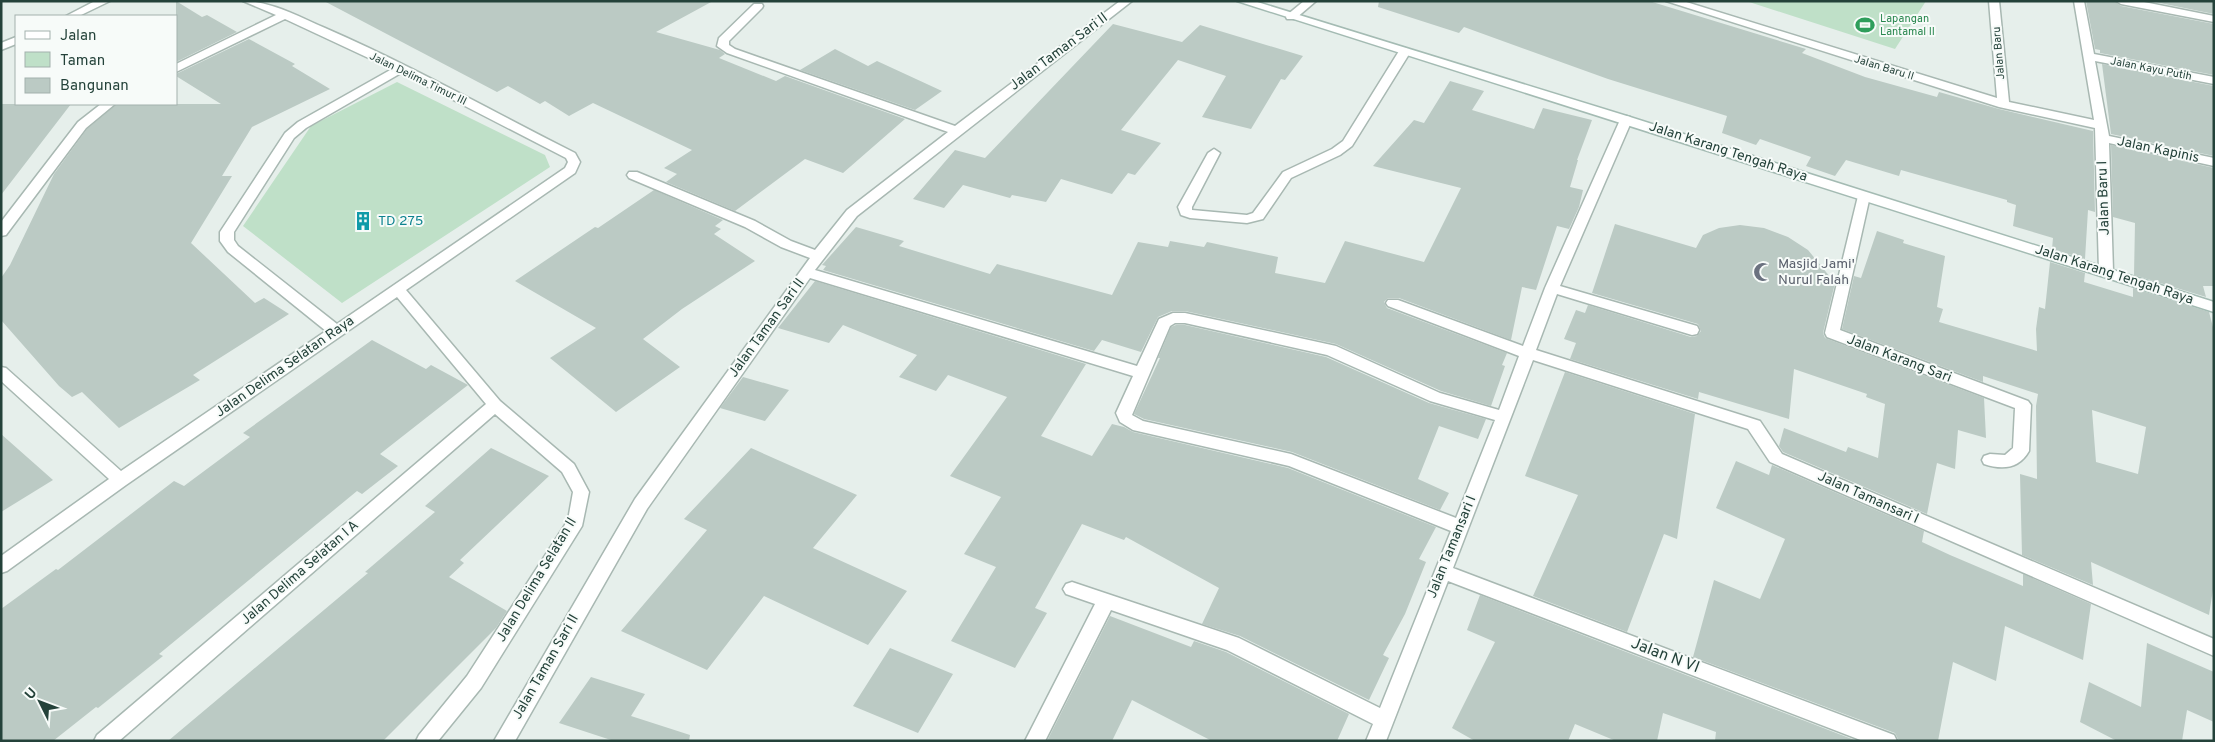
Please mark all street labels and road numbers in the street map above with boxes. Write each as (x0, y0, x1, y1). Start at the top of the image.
street label: Jalan Taman Sari II (1007, 10, 1111, 94)
street label: Jalan Baru (1990, 26, 2008, 80)
street label: Jalan Delima Timur III (367, 49, 469, 109)
street label: Jalan Baru II (1852, 52, 1916, 84)
street label: Jalan Kayu Putih (2109, 54, 2193, 84)
street label: Jalan Karang Tengah Raya (1647, 118, 1809, 186)
street label: Jalan Kapinis (2115, 133, 2201, 167)
street label: Jalan Baru I (2094, 160, 2114, 236)
street label: Jalan Karang Tengah Raya (2033, 241, 2195, 309)
street label: Jalan Taman Sari II (725, 275, 809, 381)
street label: Jalan Delima Selatan Raya (212, 313, 358, 421)
street label: Jalan Karang Sari (1844, 331, 1954, 387)
street label: Jalan Tamansari I (1815, 468, 1921, 528)
street label: Jalan Tamansari I (1424, 493, 1480, 601)
street label: Jalan Delima Selatan II (493, 515, 581, 645)
street label: Jalan Delima Selatan I A (238, 517, 362, 629)
street label: Jalan Taman Sari II (509, 612, 583, 722)
street label: Jalan N VI (1628, 634, 1702, 678)

